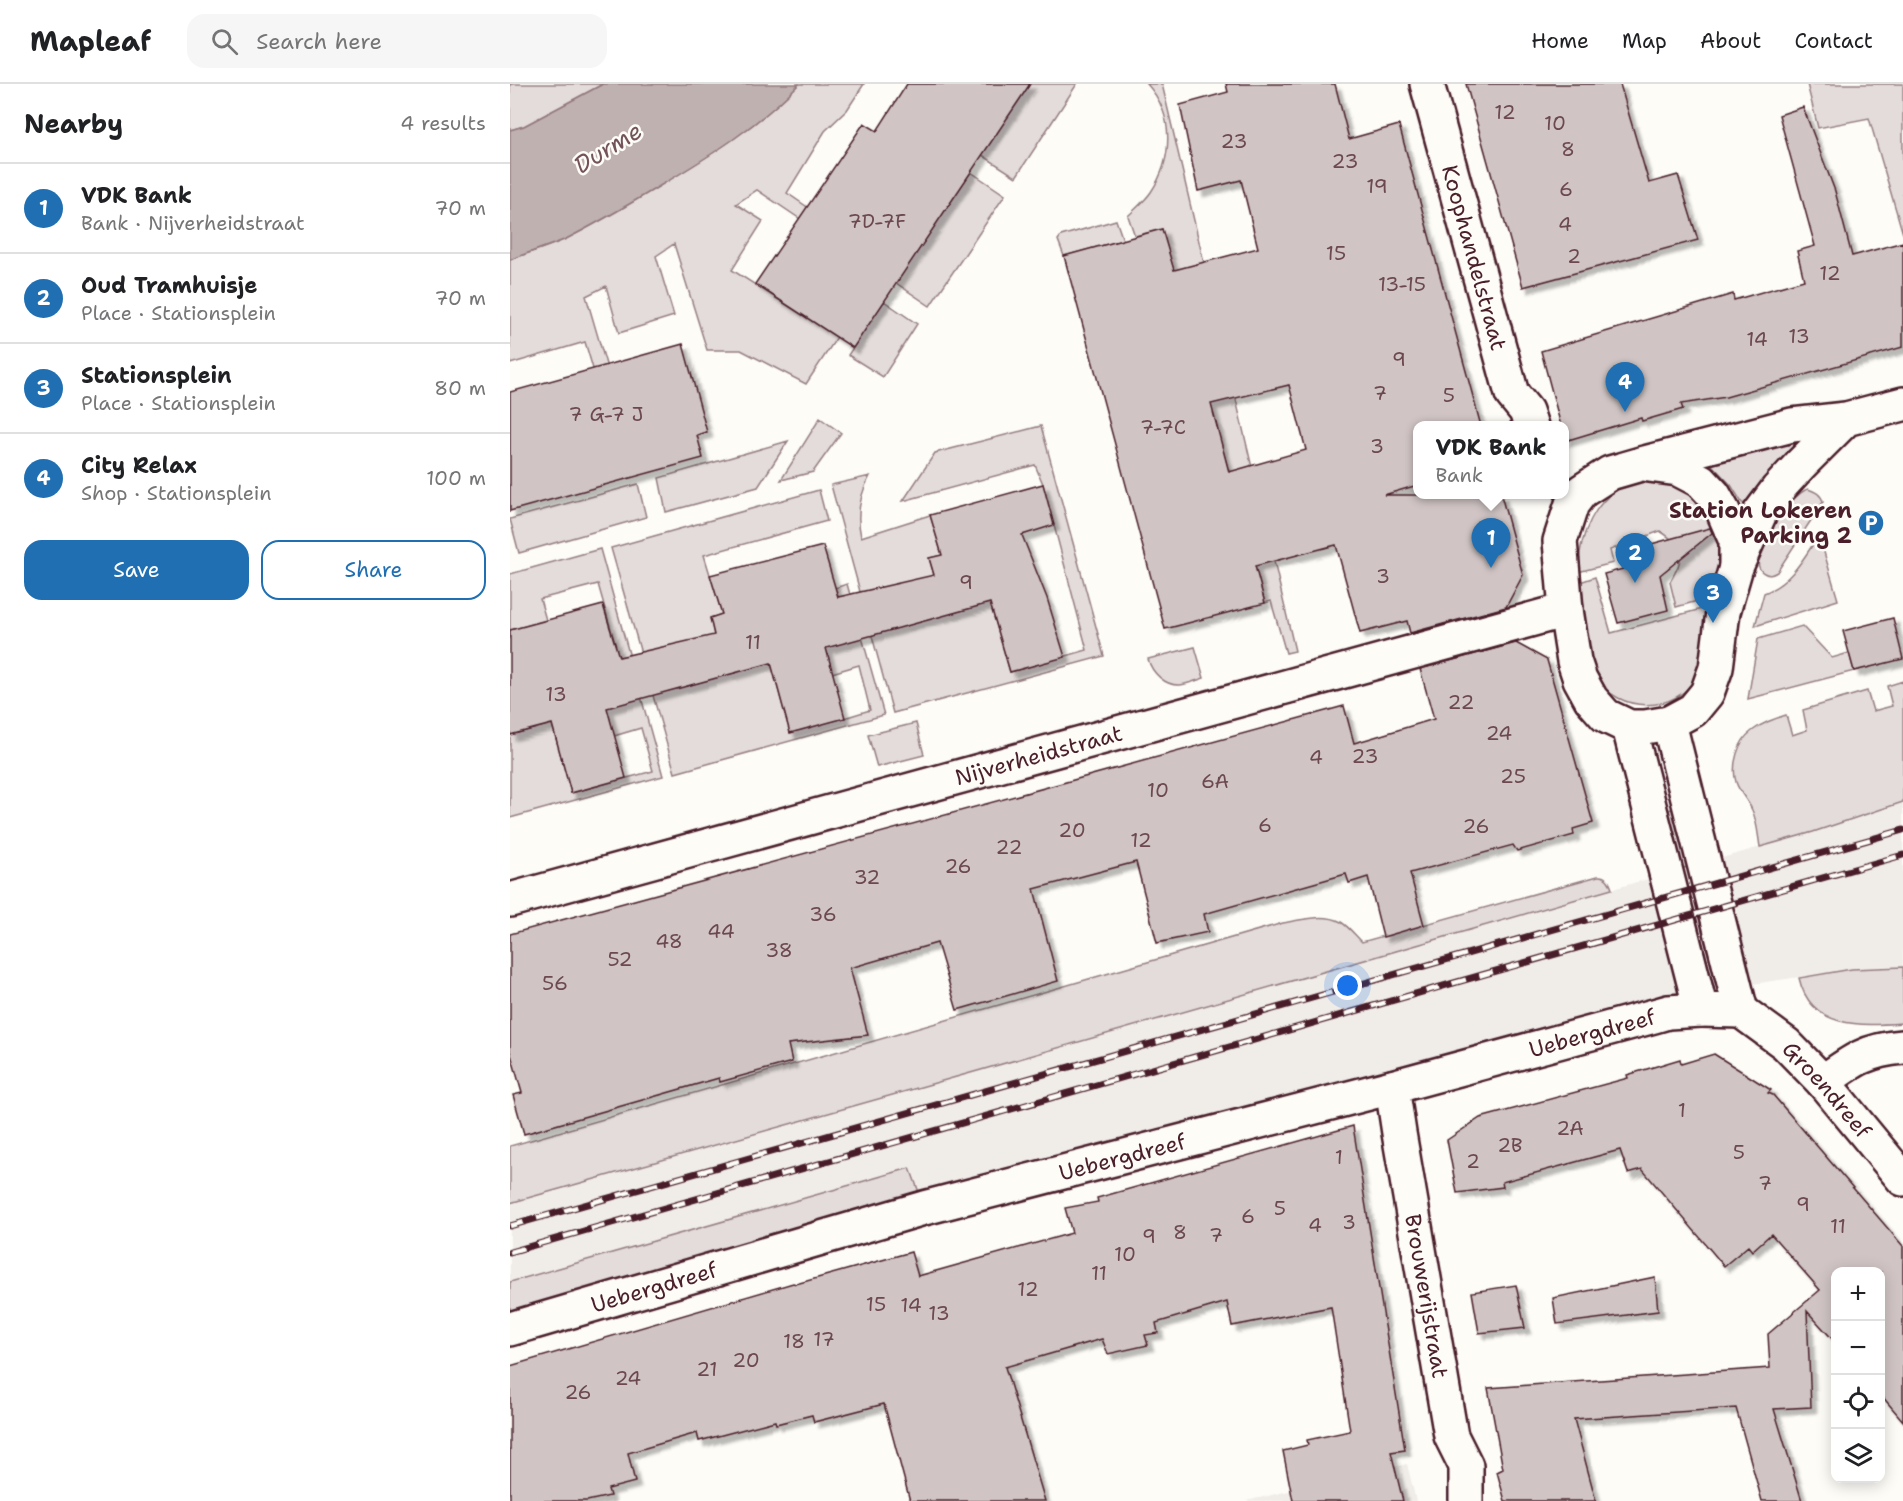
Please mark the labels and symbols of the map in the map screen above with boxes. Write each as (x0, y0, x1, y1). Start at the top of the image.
house number: 12 (1494, 99, 1516, 125)
house number: 10 (1544, 110, 1566, 136)
water label: Durme (568, 115, 648, 181)
house number: 23 (1221, 128, 1247, 154)
house number: 8 (1561, 136, 1575, 162)
house number: 23 (1332, 148, 1358, 174)
street label: Koophandelstraat (1435, 162, 1514, 354)
house number: 19 (1366, 173, 1388, 199)
house number: 6 (1559, 176, 1573, 202)
house number: 7D-7F (848, 208, 906, 234)
house number: 4 (1558, 211, 1572, 237)
house number: 15 (1326, 240, 1346, 266)
house number: 2 (1567, 243, 1581, 269)
house number: 12 (1819, 260, 1841, 286)
house number: 13-15 (1378, 271, 1426, 297)
house number: 13 (1788, 323, 1810, 349)
house number: 14 (1746, 326, 1768, 352)
house number: 9 (1392, 346, 1406, 372)
pin: 4 (1606, 362, 1644, 412)
house number: 7 (1373, 380, 1387, 406)
house number: 5 (1443, 382, 1455, 408)
house number: 7 G-7 J (569, 401, 643, 427)
house number: 7-7C (1140, 414, 1186, 440)
house number: 3 (1370, 433, 1384, 459)
place label: Station Lokeren Parking 2 (1669, 496, 1852, 550)
parking icon: Station Lokeren Parking 2 (1856, 508, 1886, 538)
pin: 1 (1472, 518, 1510, 568)
pin: 2 (1616, 534, 1654, 583)
house number: 3 (1376, 563, 1390, 589)
house number: 9 (959, 569, 973, 595)
pin: 3 (1694, 574, 1732, 623)
house number: 11 (745, 629, 761, 655)
house number: 13 (545, 681, 567, 707)
house number: 22 (1448, 689, 1475, 715)
street label: Nijverheidstraat (951, 718, 1125, 792)
house number: 24 (1486, 720, 1512, 746)
house number: 23 (1352, 743, 1378, 769)
house number: 4 (1309, 744, 1323, 770)
house number: 25 (1500, 763, 1526, 789)
house number: 6A (1201, 768, 1229, 794)
house number: 10 (1147, 777, 1169, 803)
house number: 6 (1258, 812, 1272, 838)
house number: 26 (1462, 813, 1490, 839)
house number: 20 (1058, 817, 1086, 843)
house number: 12 (1130, 827, 1152, 853)
house number: 22 (996, 834, 1023, 860)
house number: 26 (944, 853, 972, 879)
house number: 32 (854, 864, 880, 890)
house number: 36 (809, 901, 837, 927)
house number: 44 (707, 918, 735, 944)
house number: 48 (655, 928, 683, 954)
house number: 38 (765, 937, 793, 963)
house number: 52 (607, 946, 633, 972)
house number: 56 (542, 970, 568, 996)
your location (1333, 971, 1362, 1000)
street label: Uebergdreef (1526, 1002, 1660, 1064)
street label: Groendreef (1776, 1035, 1878, 1145)
house number: 1 (1678, 1097, 1686, 1123)
house number: 2A (1556, 1115, 1584, 1141)
street label: Uebergdreef (1056, 1126, 1190, 1187)
house number: 2B (1497, 1132, 1523, 1158)
house number: 5 (1733, 1139, 1745, 1165)
house number: 1 (1335, 1144, 1343, 1170)
house number: 2 (1466, 1148, 1480, 1174)
house number: 7 (1758, 1170, 1772, 1196)
house number: 9 (1796, 1191, 1810, 1217)
house number: 5 (1274, 1195, 1286, 1221)
house number: 6 (1241, 1203, 1255, 1229)
house number: 3 (1342, 1209, 1356, 1235)
house number: 4 (1308, 1212, 1322, 1238)
street label: Brouwerijstraat (1399, 1212, 1455, 1380)
house number: 11 (1830, 1213, 1846, 1239)
house number: 8 (1173, 1219, 1187, 1245)
house number: 7 (1209, 1222, 1223, 1248)
house number: 9 (1142, 1223, 1156, 1249)
house number: 10 (1114, 1241, 1136, 1267)
street label: Uebergdreef (588, 1255, 721, 1319)
house number: 11 (1091, 1260, 1107, 1286)
house number: 12 (1017, 1276, 1039, 1302)
house number: 15 (866, 1291, 886, 1317)
house number: 14 (900, 1292, 922, 1318)
house number: 13 (928, 1300, 950, 1326)
house number: 17 (813, 1326, 835, 1352)
house number: 18 (783, 1328, 805, 1354)
house number: 20 (732, 1347, 760, 1373)
house number: 21 (696, 1356, 718, 1382)
house number: 24 (615, 1365, 641, 1391)
house number: 26 (564, 1379, 592, 1405)

